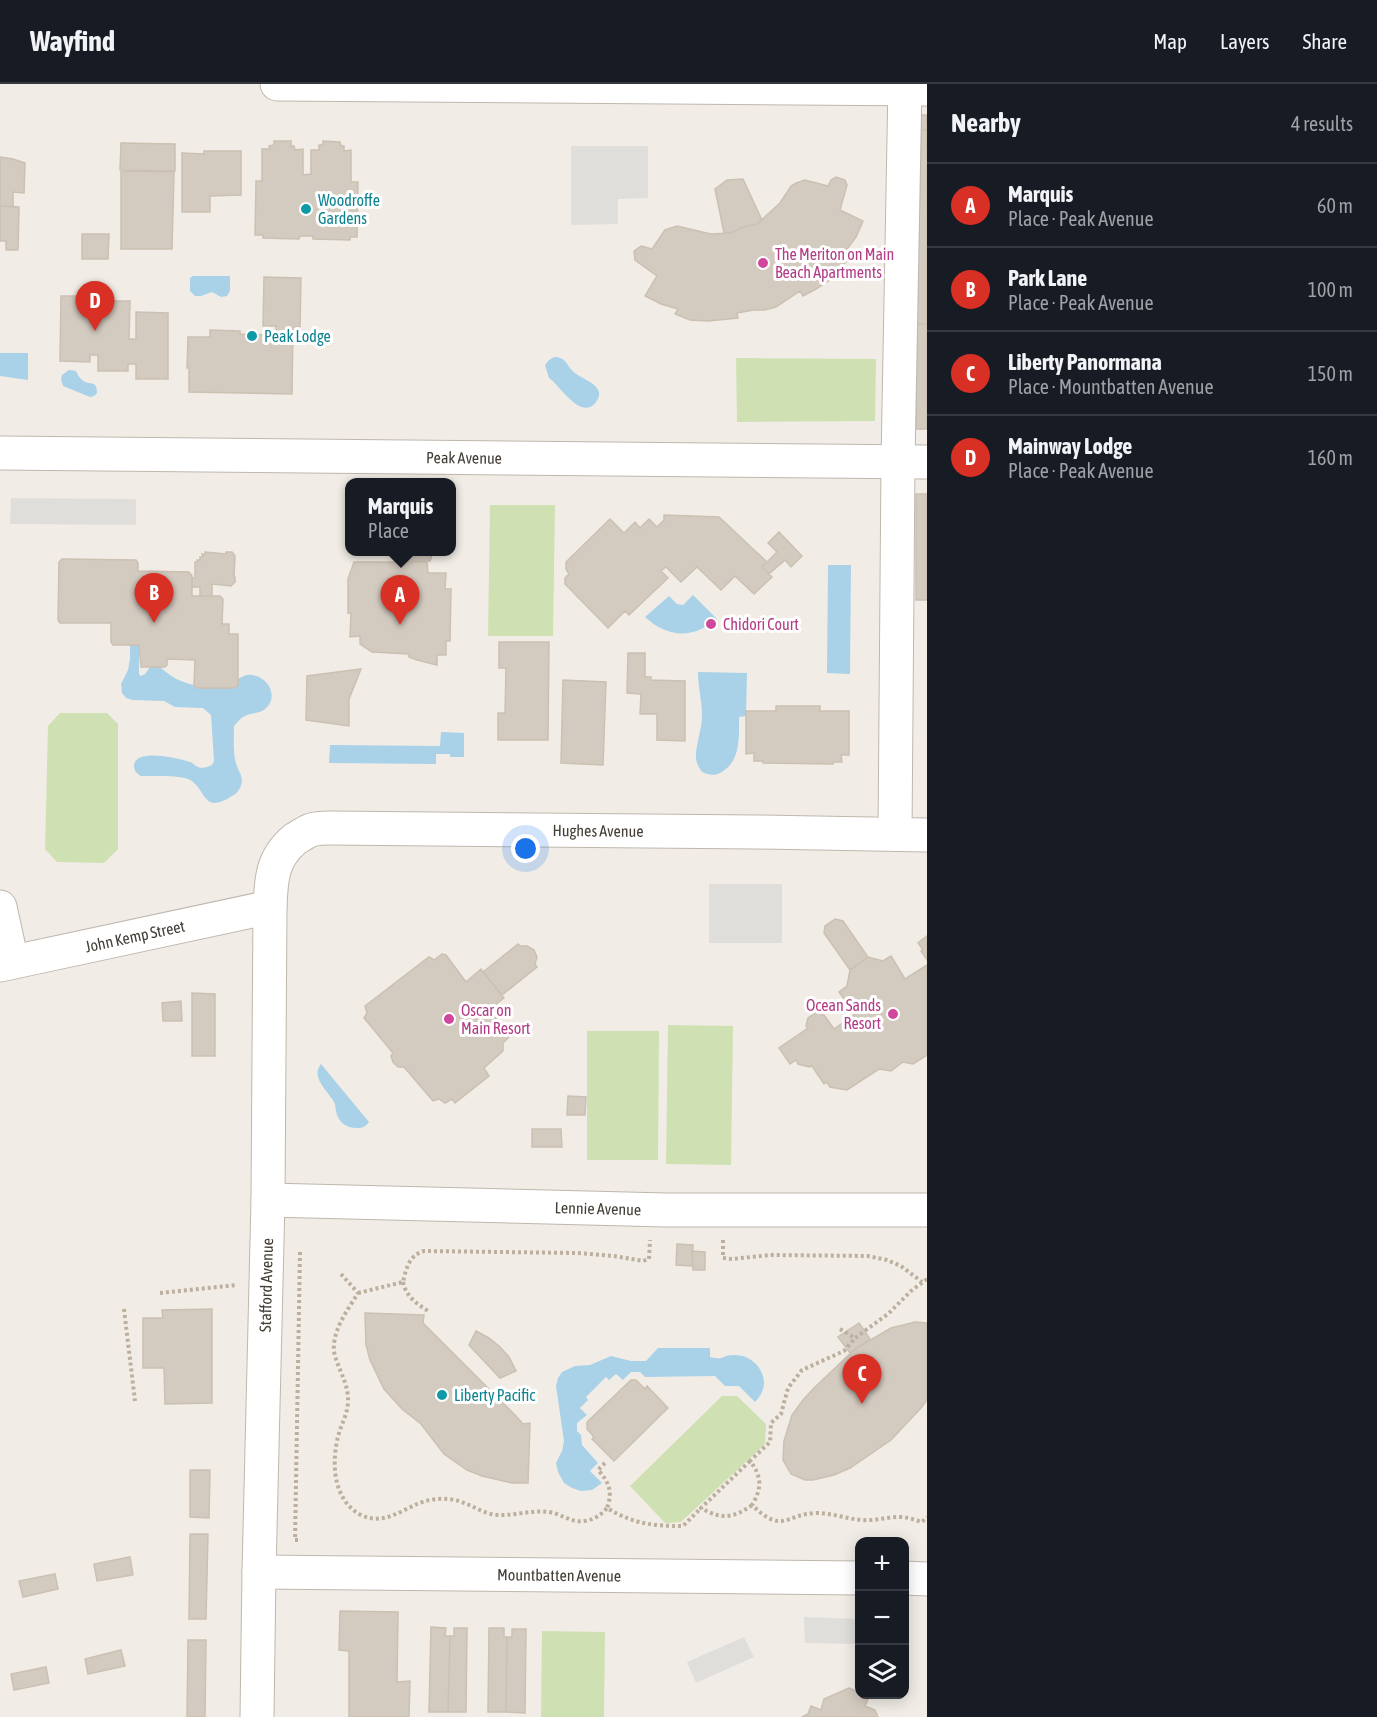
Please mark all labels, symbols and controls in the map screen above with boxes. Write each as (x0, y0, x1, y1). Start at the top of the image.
text: Wayfind (30, 25, 115, 57)
text: Map (1153, 29, 1187, 53)
text: Layers (1220, 29, 1270, 53)
text: Share (1303, 29, 1347, 53)
text: Nearby (951, 108, 1021, 138)
text: 4 results (1291, 112, 1353, 135)
text: Marquis (1008, 181, 1073, 207)
place label: Woodroffe Gardens (318, 191, 380, 227)
text: A (966, 194, 975, 217)
text: 60 m (1317, 194, 1353, 217)
marker: Woodroffe Gardens (299, 202, 313, 216)
text: Place · Peak Avenue (1008, 207, 1154, 230)
place label: The Meriton on Main Beach Apartments (775, 245, 894, 282)
marker: The Meriton on Main Beach Apartments (756, 256, 770, 270)
text: Park Lane (1008, 265, 1087, 291)
text: B (966, 278, 975, 301)
text: 100 m (1308, 278, 1353, 301)
pin: D (76, 282, 115, 331)
text: Place · Peak Avenue (1008, 291, 1154, 314)
place label: Peak Lodge (264, 327, 331, 346)
marker: Peak Lodge (245, 329, 259, 343)
text: Liberty Panormana (1008, 349, 1162, 375)
text: C (966, 362, 975, 385)
text: 150 m (1308, 362, 1353, 385)
text: Place · Mountbatten Avenue (1008, 375, 1214, 398)
text: Mainway Lodge (1008, 433, 1132, 459)
text: D (965, 446, 976, 469)
text: 160 m (1308, 446, 1353, 469)
street label: Peak Avenue (426, 448, 502, 467)
text: Place · Peak Avenue (1008, 459, 1154, 482)
popup (345, 478, 456, 556)
text: Marquis (368, 493, 433, 519)
text: Place (368, 519, 409, 542)
pin: B (134, 574, 174, 623)
pin: A (380, 576, 420, 625)
place label: Chidori Court (723, 615, 799, 633)
marker: Chidori Court (704, 617, 718, 631)
street label: Hughes Avenue (552, 821, 644, 840)
your location (511, 834, 540, 863)
street label: John Kemp Street (83, 916, 187, 955)
place label: Ocean Sands Resort (806, 996, 881, 1032)
place label: Oscar on Main Resort (461, 1001, 531, 1037)
marker: Ocean Sands Resort (886, 1007, 900, 1021)
marker: Oscar on Main Resort (442, 1012, 456, 1026)
street label: Lennie Avenue (554, 1198, 641, 1218)
street label: Stafford Avenue (256, 1238, 276, 1332)
pin: C (842, 1354, 882, 1404)
place label: Liberty Pacific (454, 1386, 535, 1405)
marker: Liberty Pacific (435, 1388, 449, 1402)
map controls (855, 1537, 909, 1699)
button: + (855, 1537, 909, 1591)
street label: Mountbatten Avenue (497, 1565, 621, 1585)
button: − (855, 1591, 909, 1645)
button: layers (855, 1645, 909, 1699)

